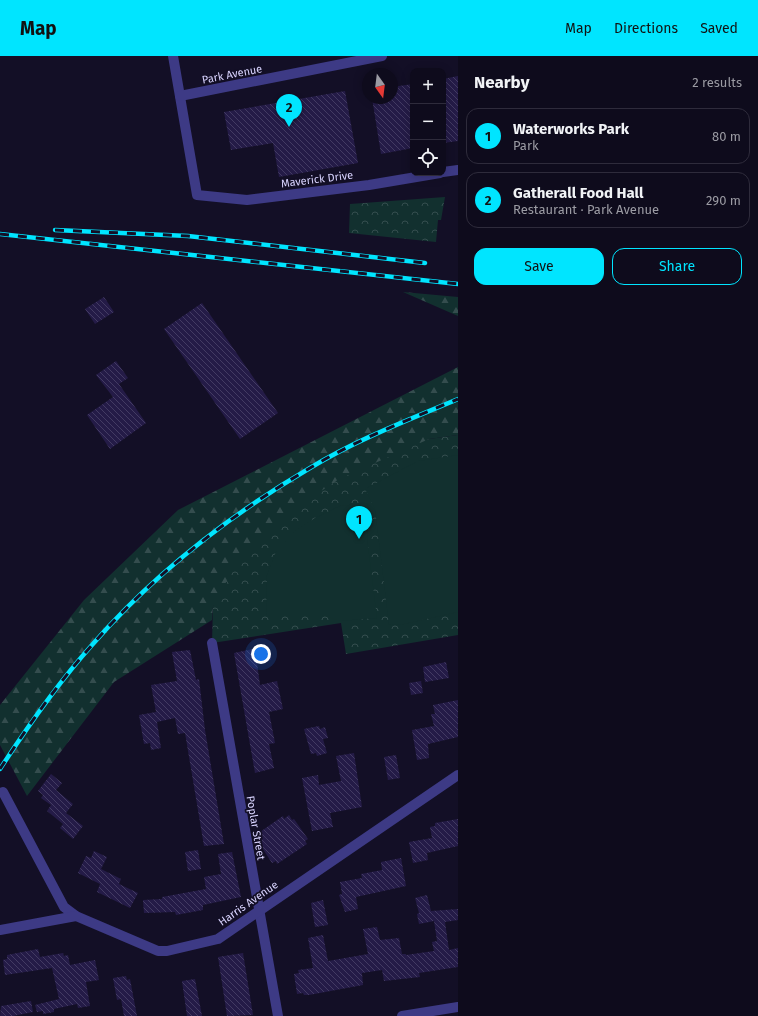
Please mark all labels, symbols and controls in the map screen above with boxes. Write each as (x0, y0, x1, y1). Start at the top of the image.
text: Map (20, 17, 57, 40)
text: Map (565, 20, 592, 37)
text: Directions (614, 20, 678, 37)
text: Saved (700, 20, 738, 37)
street label: Park Avenue (201, 62, 263, 87)
north arrow (362, 68, 398, 104)
map controls (410, 68, 446, 176)
button: + (410, 68, 446, 104)
text: Nearby (474, 72, 529, 93)
text: 2 results (692, 75, 742, 90)
pin: 2 (276, 94, 302, 127)
button: − (410, 104, 446, 140)
text: Waterworks Park (513, 120, 629, 138)
text: 1 (485, 129, 491, 144)
text: 80 m (712, 129, 741, 144)
text: Park (513, 138, 539, 153)
button: locate (410, 140, 446, 176)
street label: Maverick Drive (280, 169, 354, 190)
text: Gatherall Food Hall (513, 184, 643, 202)
text: 2 (485, 193, 491, 208)
text: 290 m (706, 193, 741, 208)
text: Restaurant · Park Avenue (513, 202, 659, 217)
button: Save (474, 248, 604, 285)
button: Share (612, 248, 742, 285)
pin: 1 (346, 506, 372, 539)
your location (251, 644, 271, 664)
street label: Poplar Street (243, 795, 268, 861)
street label: Harris Avenue (216, 878, 281, 929)

